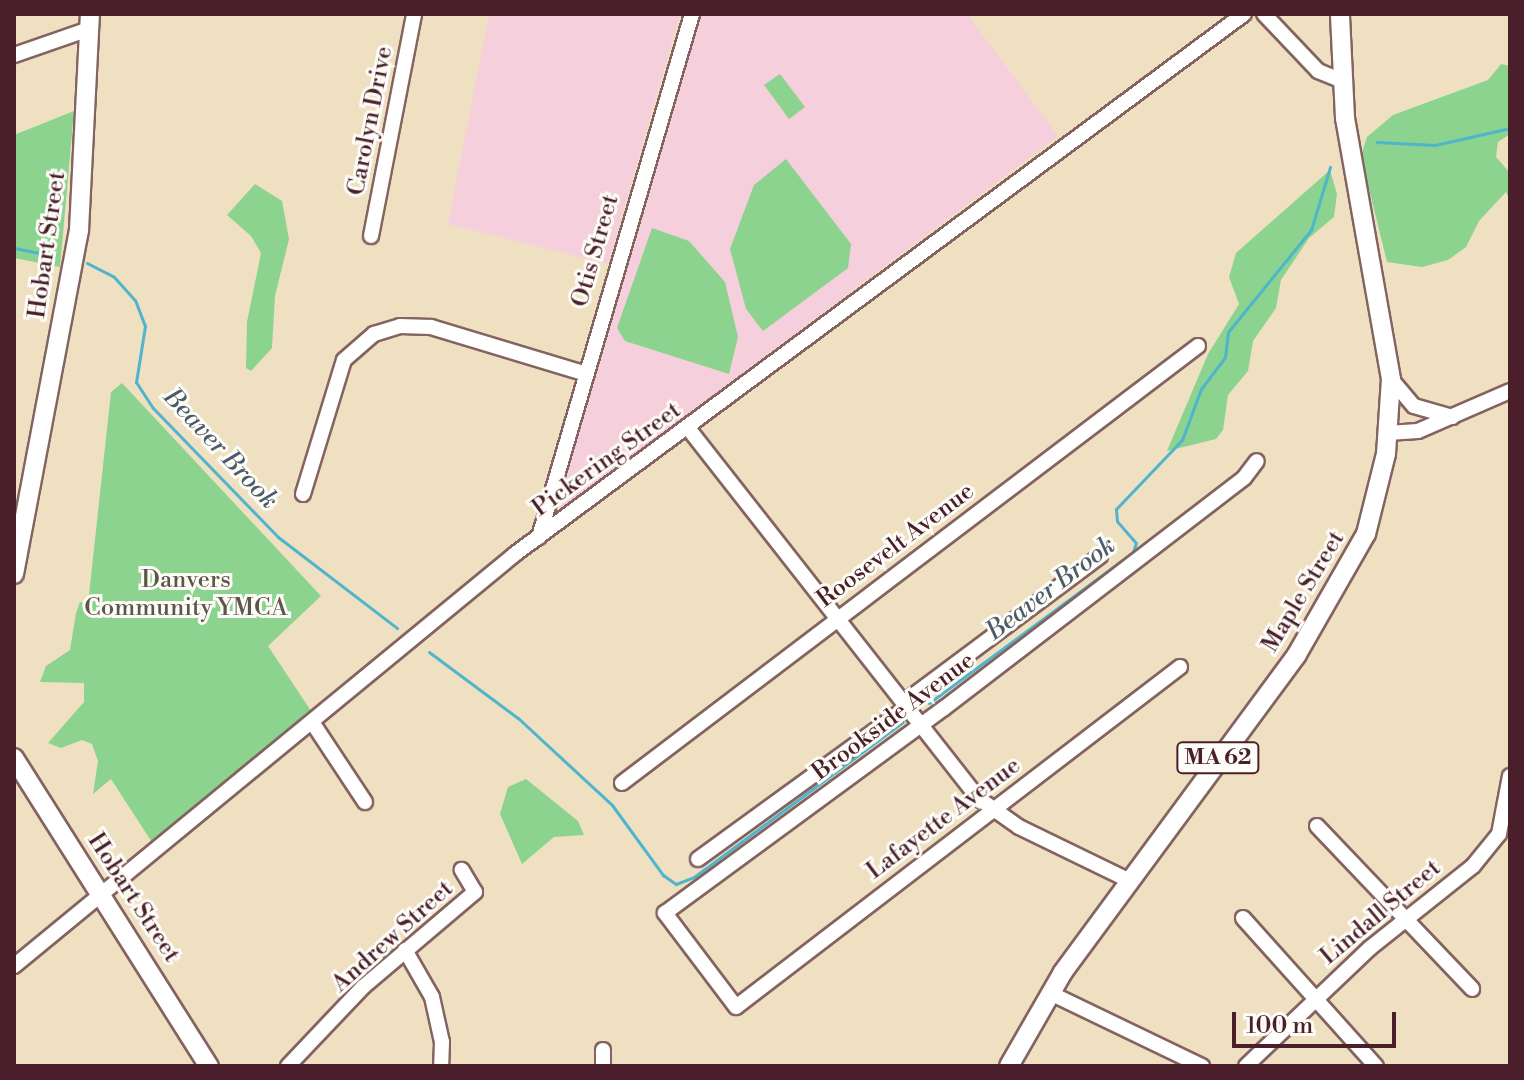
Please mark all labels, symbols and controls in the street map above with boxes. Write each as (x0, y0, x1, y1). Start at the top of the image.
street label: Carolyn Drive (342, 44, 400, 198)
street label: Hobart Street (23, 170, 73, 320)
street label: Otis Street (566, 191, 626, 311)
water label: Beaver Brook (156, 382, 284, 516)
street label: Pickering Street (527, 396, 687, 524)
street label: Roosevelt Avenue (812, 478, 980, 614)
street label: Maple Street (1256, 526, 1352, 658)
water label: Beaver Brook (980, 530, 1122, 648)
park label: Danvers Community YMCA (84, 567, 288, 623)
street label: Brookside Avenue (807, 647, 981, 787)
road number: MA 62 (1176, 740, 1260, 776)
street label: Lafayette Avenue (861, 752, 1027, 886)
street label: Hobart Street (81, 828, 185, 968)
street label: Lindall Street (1315, 854, 1447, 972)
street label: Andrew Street (326, 875, 460, 999)
scale bar (1236, 996, 1400, 1046)
text: 100 m (1246, 1011, 1313, 1041)

